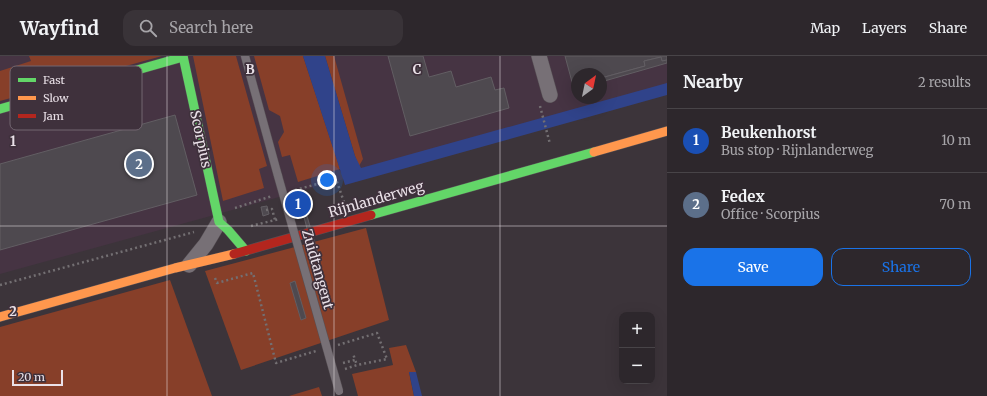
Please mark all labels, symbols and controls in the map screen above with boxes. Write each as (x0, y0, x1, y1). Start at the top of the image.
search box (123, 10, 403, 46)
text: Wayfind (20, 16, 99, 40)
icon: search (137, 17, 159, 39)
text: Search here (169, 18, 253, 37)
text: Map (810, 19, 840, 37)
text: Layers (862, 19, 907, 37)
text: Share (929, 19, 967, 37)
text: B (245, 61, 255, 78)
text: C (413, 61, 422, 78)
legend (10, 66, 142, 130)
north arrow (571, 68, 607, 104)
text: Nearby (683, 71, 743, 93)
text: Fast (43, 73, 66, 87)
text: 2 results (918, 74, 971, 91)
text: Slow (43, 91, 69, 105)
text: Jam (42, 109, 64, 123)
street label: Scorpius (186, 109, 216, 170)
text: Beukenhorst (721, 123, 817, 142)
text: 1 (693, 132, 699, 149)
text: 10 m (941, 132, 971, 149)
text: 1 (10, 133, 16, 150)
text: Bus stop · Rijnlanderweg (721, 142, 873, 159)
pin: 2 (126, 149, 152, 179)
your location (317, 170, 337, 190)
street label: Rijnlanderweg (326, 177, 426, 221)
text: Fedex (721, 187, 765, 206)
pin: 1 (285, 189, 311, 219)
text: 2 (692, 196, 700, 213)
text: 70 m (940, 196, 971, 213)
text: Office · Scorpius (721, 206, 820, 223)
street label: Zuidtangent (298, 227, 338, 312)
button: Save (683, 248, 823, 286)
button: Share (831, 248, 971, 286)
text: 2 (9, 303, 17, 320)
map controls (619, 312, 655, 384)
button: + (619, 312, 655, 348)
button: − (619, 348, 655, 384)
scale bar (12, 368, 63, 387)
text: 20 m (18, 370, 45, 384)

